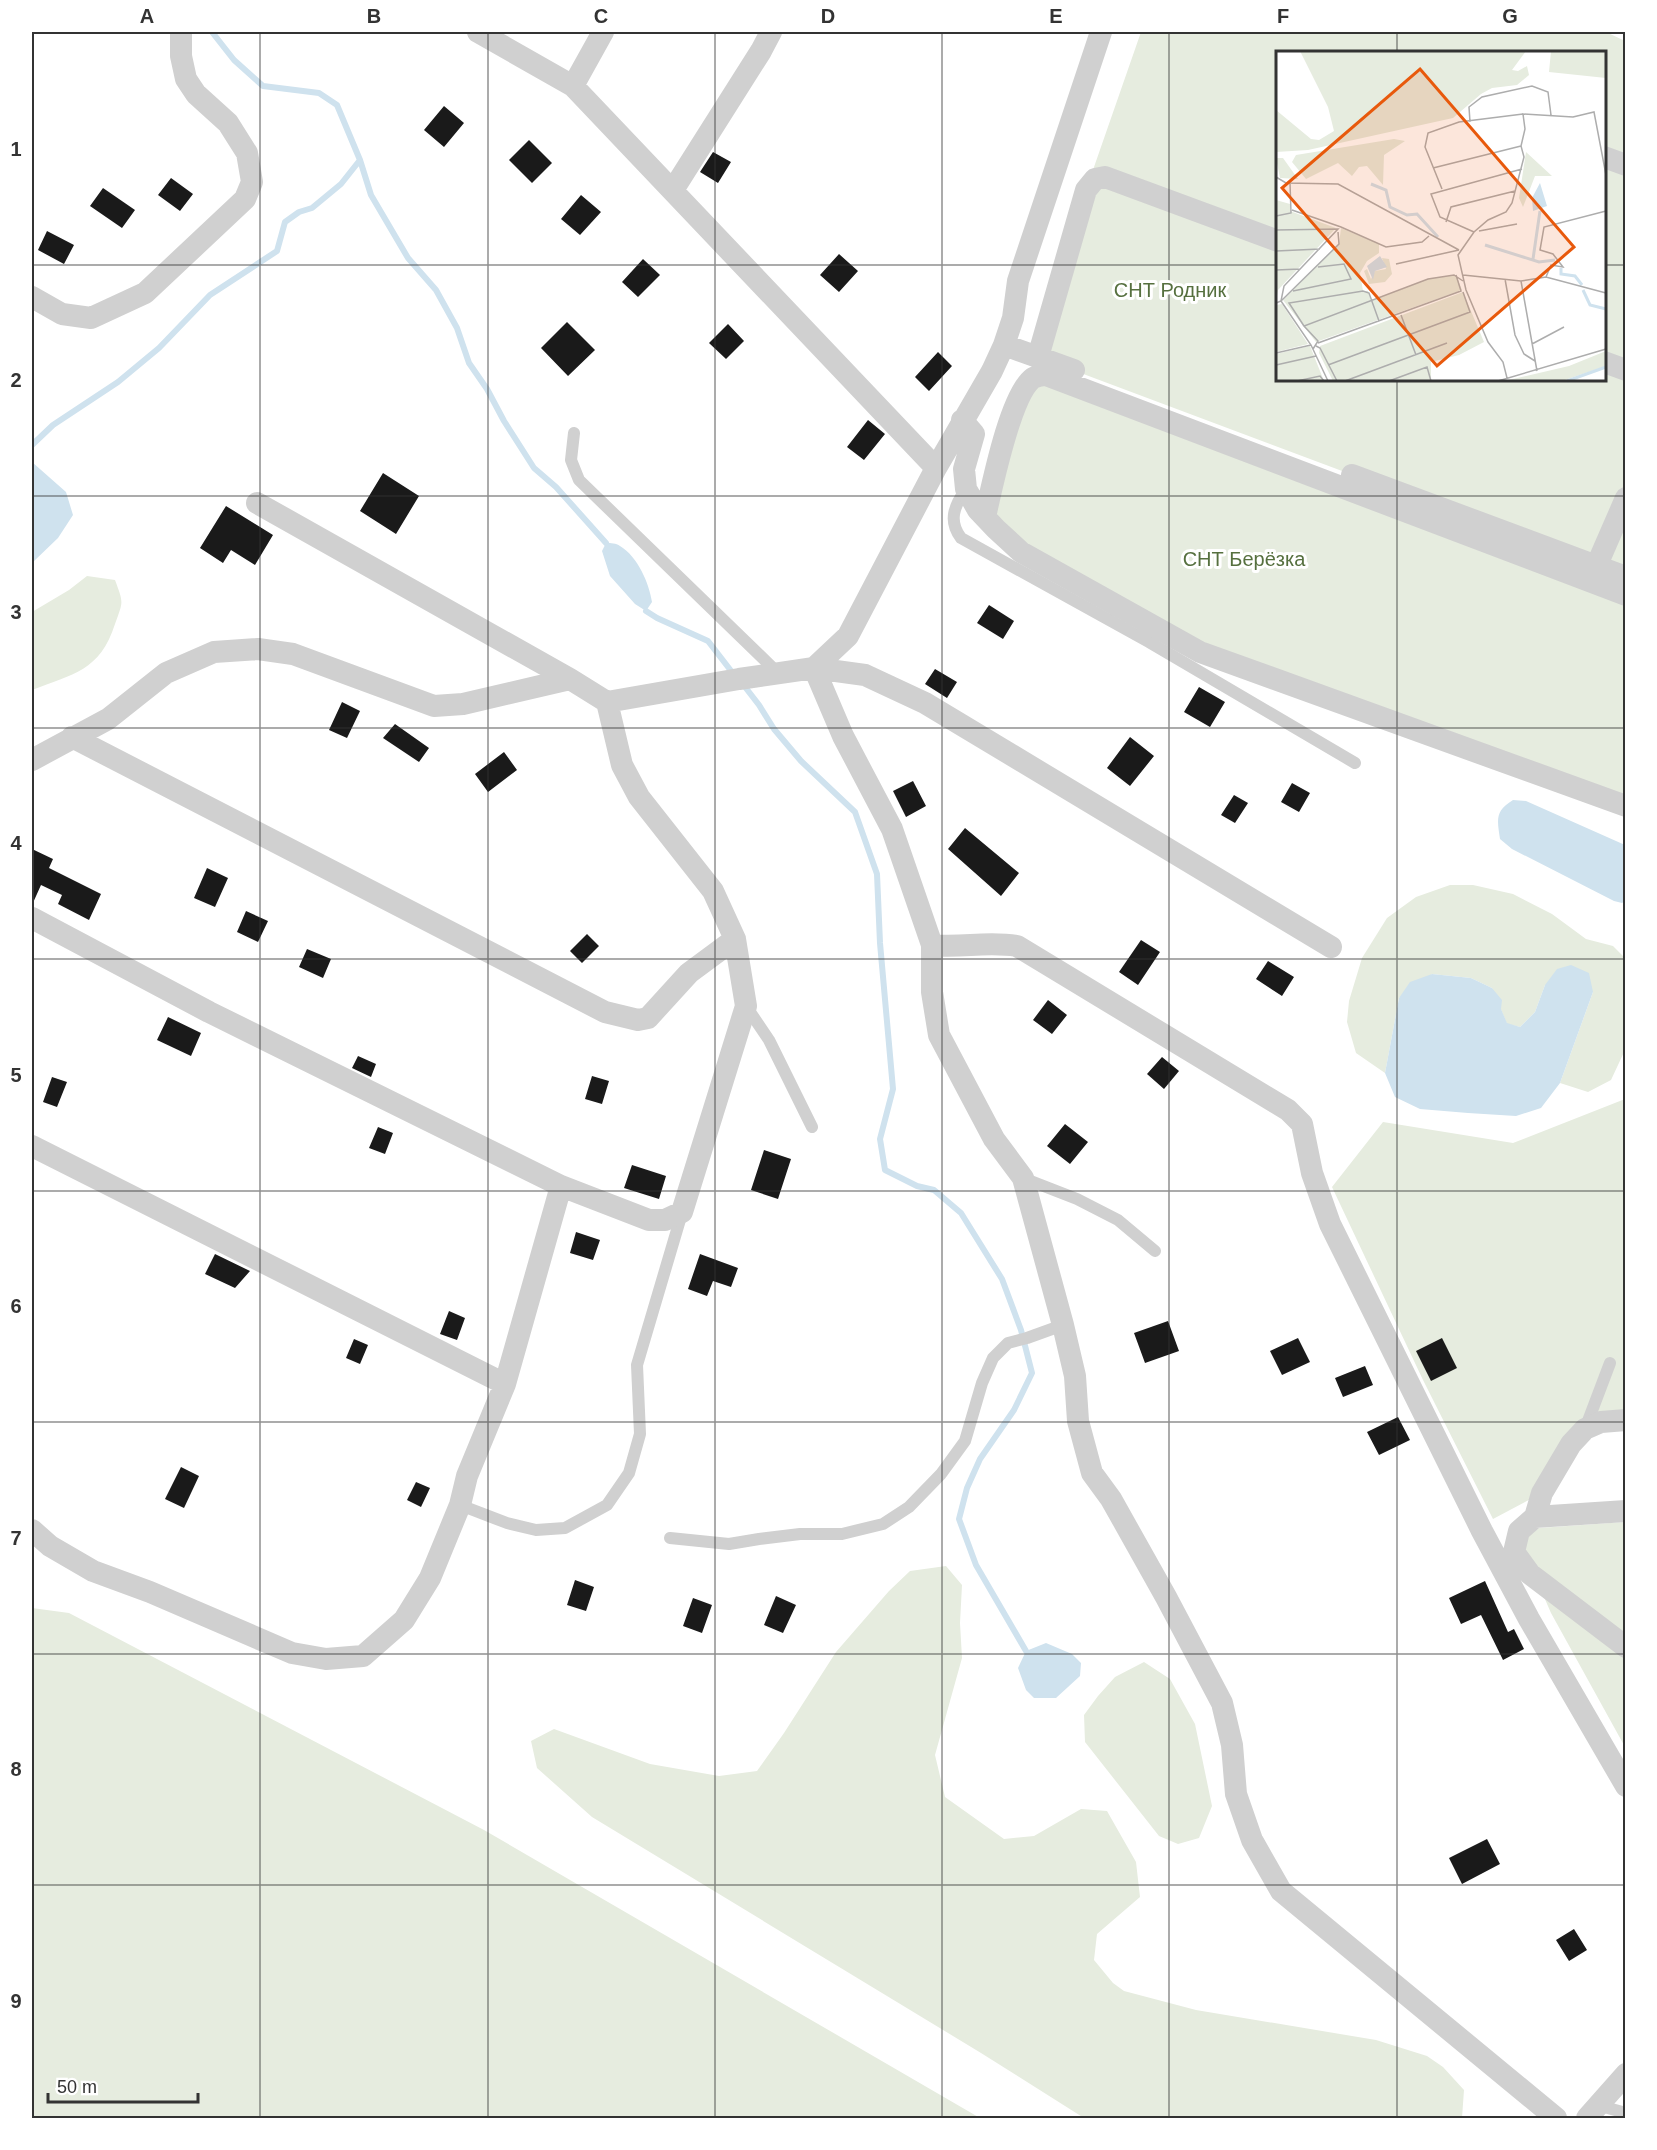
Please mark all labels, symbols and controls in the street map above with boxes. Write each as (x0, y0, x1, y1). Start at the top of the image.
text: A (140, 5, 154, 27)
text: B (367, 5, 381, 27)
text: C (594, 5, 608, 27)
text: D (821, 5, 835, 27)
text: E (1049, 5, 1063, 27)
text: F (1277, 5, 1289, 27)
text: G (1502, 5, 1518, 27)
inset map (1276, 51, 1606, 381)
text: 1 (10, 138, 22, 160)
park label: СНТ Родник (1114, 279, 1226, 301)
text: 2 (10, 369, 22, 391)
park label: СНТ Берёзка (1183, 548, 1306, 570)
text: 3 (10, 601, 22, 623)
text: 4 (10, 832, 22, 854)
text: 5 (10, 1064, 22, 1086)
text: 6 (10, 1295, 22, 1317)
text: 7 (10, 1527, 22, 1549)
text: 8 (10, 1758, 22, 1780)
text: 9 (10, 1990, 22, 2012)
scale bar (48, 2066, 198, 2104)
text: 50 m (57, 2077, 97, 2097)

